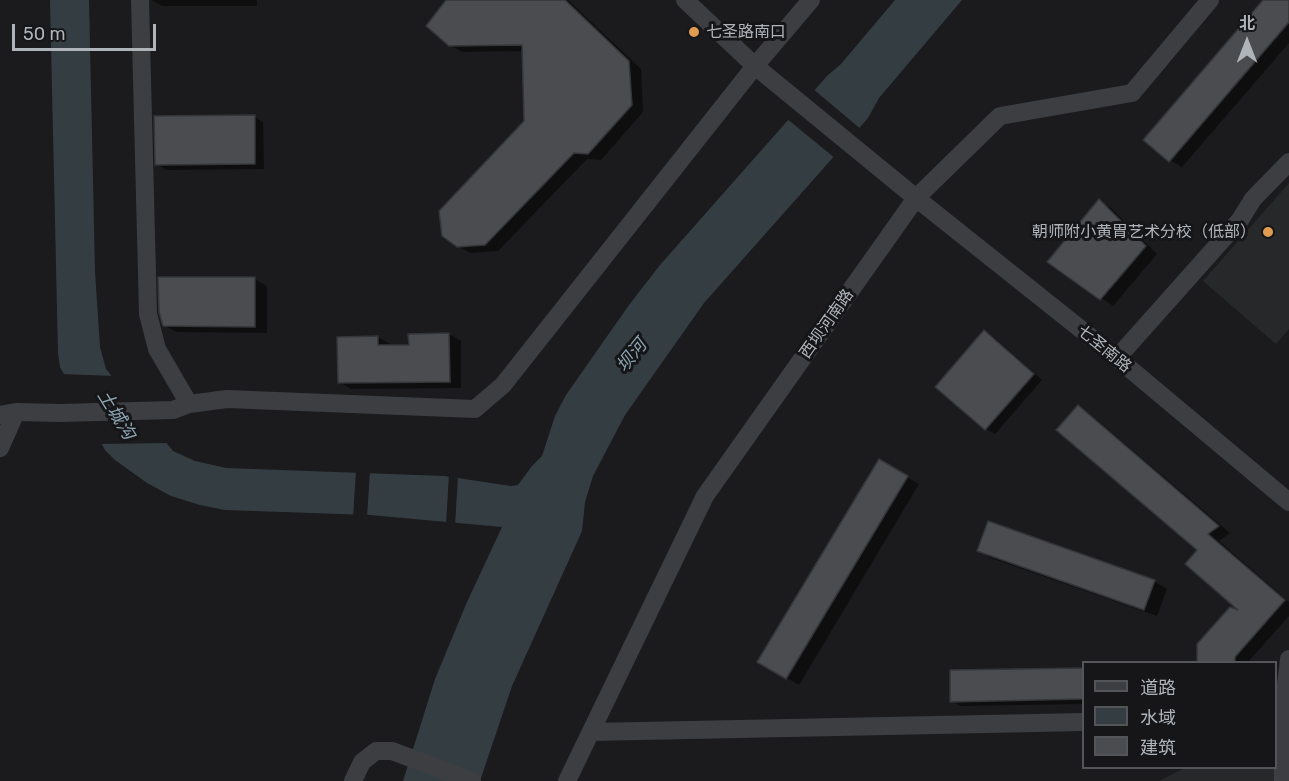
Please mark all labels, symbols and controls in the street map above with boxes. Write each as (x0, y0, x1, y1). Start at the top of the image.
scale bar (15, 12, 159, 50)
north arrow (1217, 12, 1277, 72)
text: 北 (1239, 14, 1255, 33)
place label: 七圣路南口 (706, 22, 786, 42)
text: 50 m (23, 23, 66, 45)
marker: 七圣路南口 (687, 25, 701, 39)
place label: 朝师附小黄胄艺术分校（低部） (1032, 222, 1256, 242)
marker: 朝师附小黄胄艺术分校（低部） (1261, 225, 1275, 239)
street label: 西坝河南路 (796, 286, 858, 362)
street label: 七圣南路 (1073, 321, 1135, 377)
water label: 坝河 (612, 335, 652, 377)
water label: 土城沟 (93, 386, 139, 444)
legend (1082, 661, 1277, 769)
text: 道路 (1140, 677, 1176, 699)
text: 水域 (1140, 707, 1176, 729)
text: 建筑 (1140, 737, 1176, 759)

